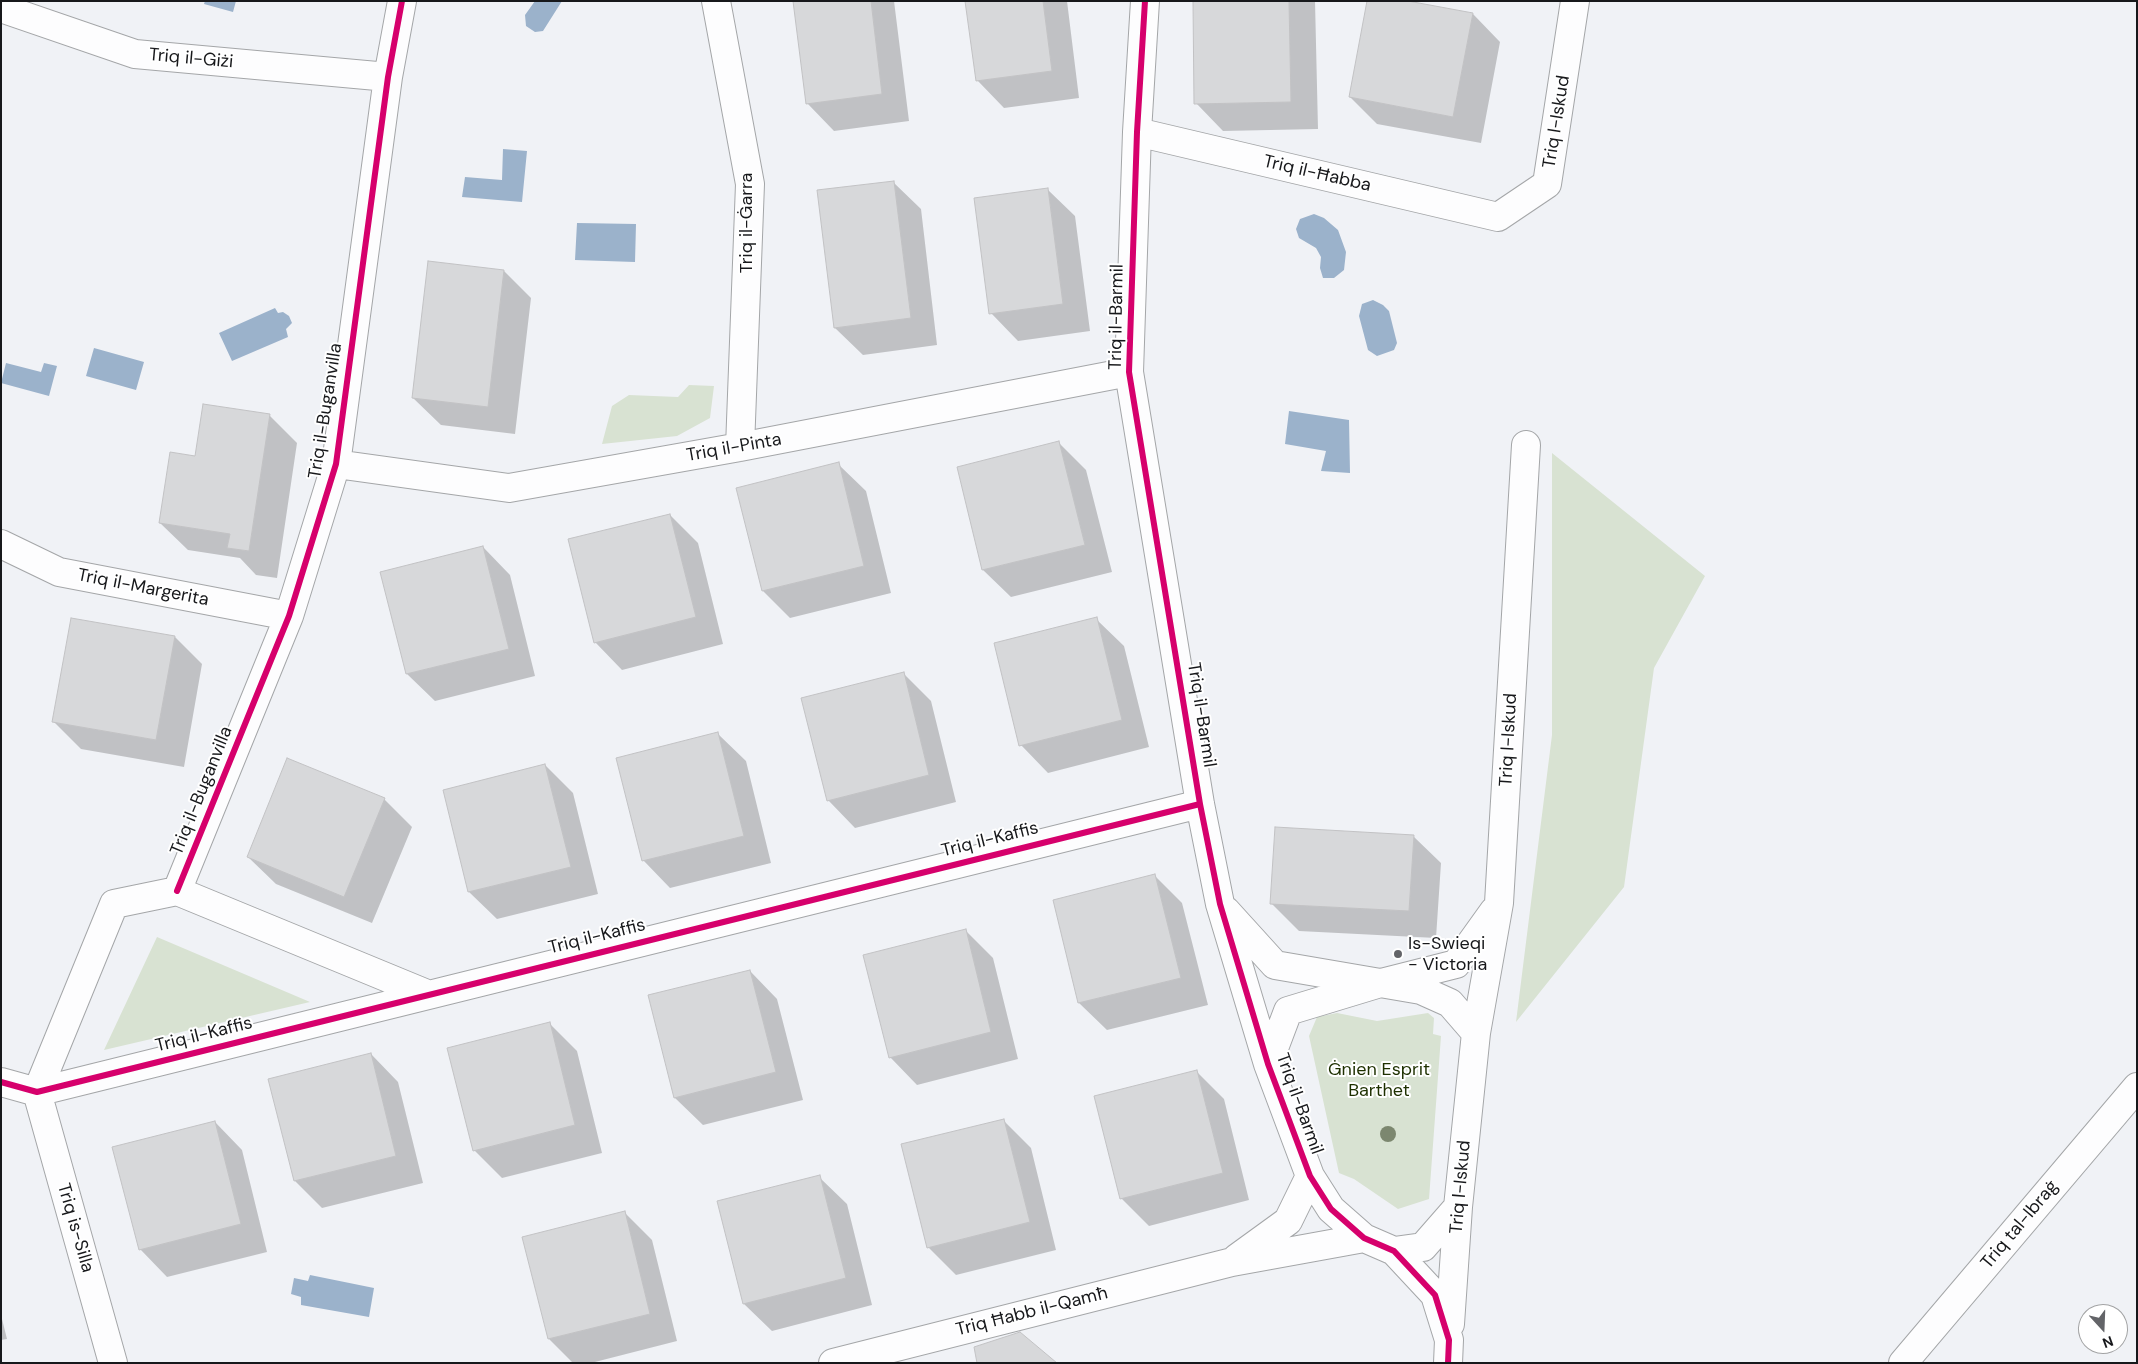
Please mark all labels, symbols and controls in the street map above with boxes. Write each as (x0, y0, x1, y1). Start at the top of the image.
street label: Triq il-Giżi (148, 45, 234, 73)
street label: Triq l-Iskud (1539, 74, 1575, 170)
street label: Triq il-Ħabba (1261, 151, 1373, 197)
street label: Triq il-Ġarra (736, 173, 758, 273)
street label: Triq il-Barmil (1105, 264, 1129, 370)
street label: Triq il-Buganvilla (305, 342, 347, 480)
street label: Triq il-Pinta (685, 429, 783, 467)
street label: Triq il-Margerita (76, 565, 210, 611)
street label: Triq il-Barmil (1182, 661, 1220, 769)
street label: Triq l-Iskud (1496, 693, 1522, 787)
street label: Triq il-Buganvilla (166, 723, 238, 859)
street label: Triq il-Kaffis (939, 817, 1041, 863)
street label: Triq il-Kaffis (546, 914, 648, 960)
place label: Is-Swieqi - Victoria (1408, 933, 1487, 976)
marker: Is-Swieqi - Victoria (1392, 948, 1404, 960)
street label: Triq il-Kaffis (153, 1012, 255, 1058)
street label: Triq il-Barmil (1271, 1051, 1327, 1157)
park label: Ġnien Esprit Barthet (1328, 1059, 1430, 1102)
street label: Triq l-Iskud (1446, 1139, 1476, 1235)
street label: Triq tal-Ibraġ (1977, 1176, 2063, 1274)
street label: Triq is-Silla (52, 1181, 98, 1275)
street label: Triq Ħabb il-Qamħ (954, 1283, 1110, 1341)
north arrow (2078, 1304, 2128, 1354)
text: N (2100, 1332, 2116, 1352)

